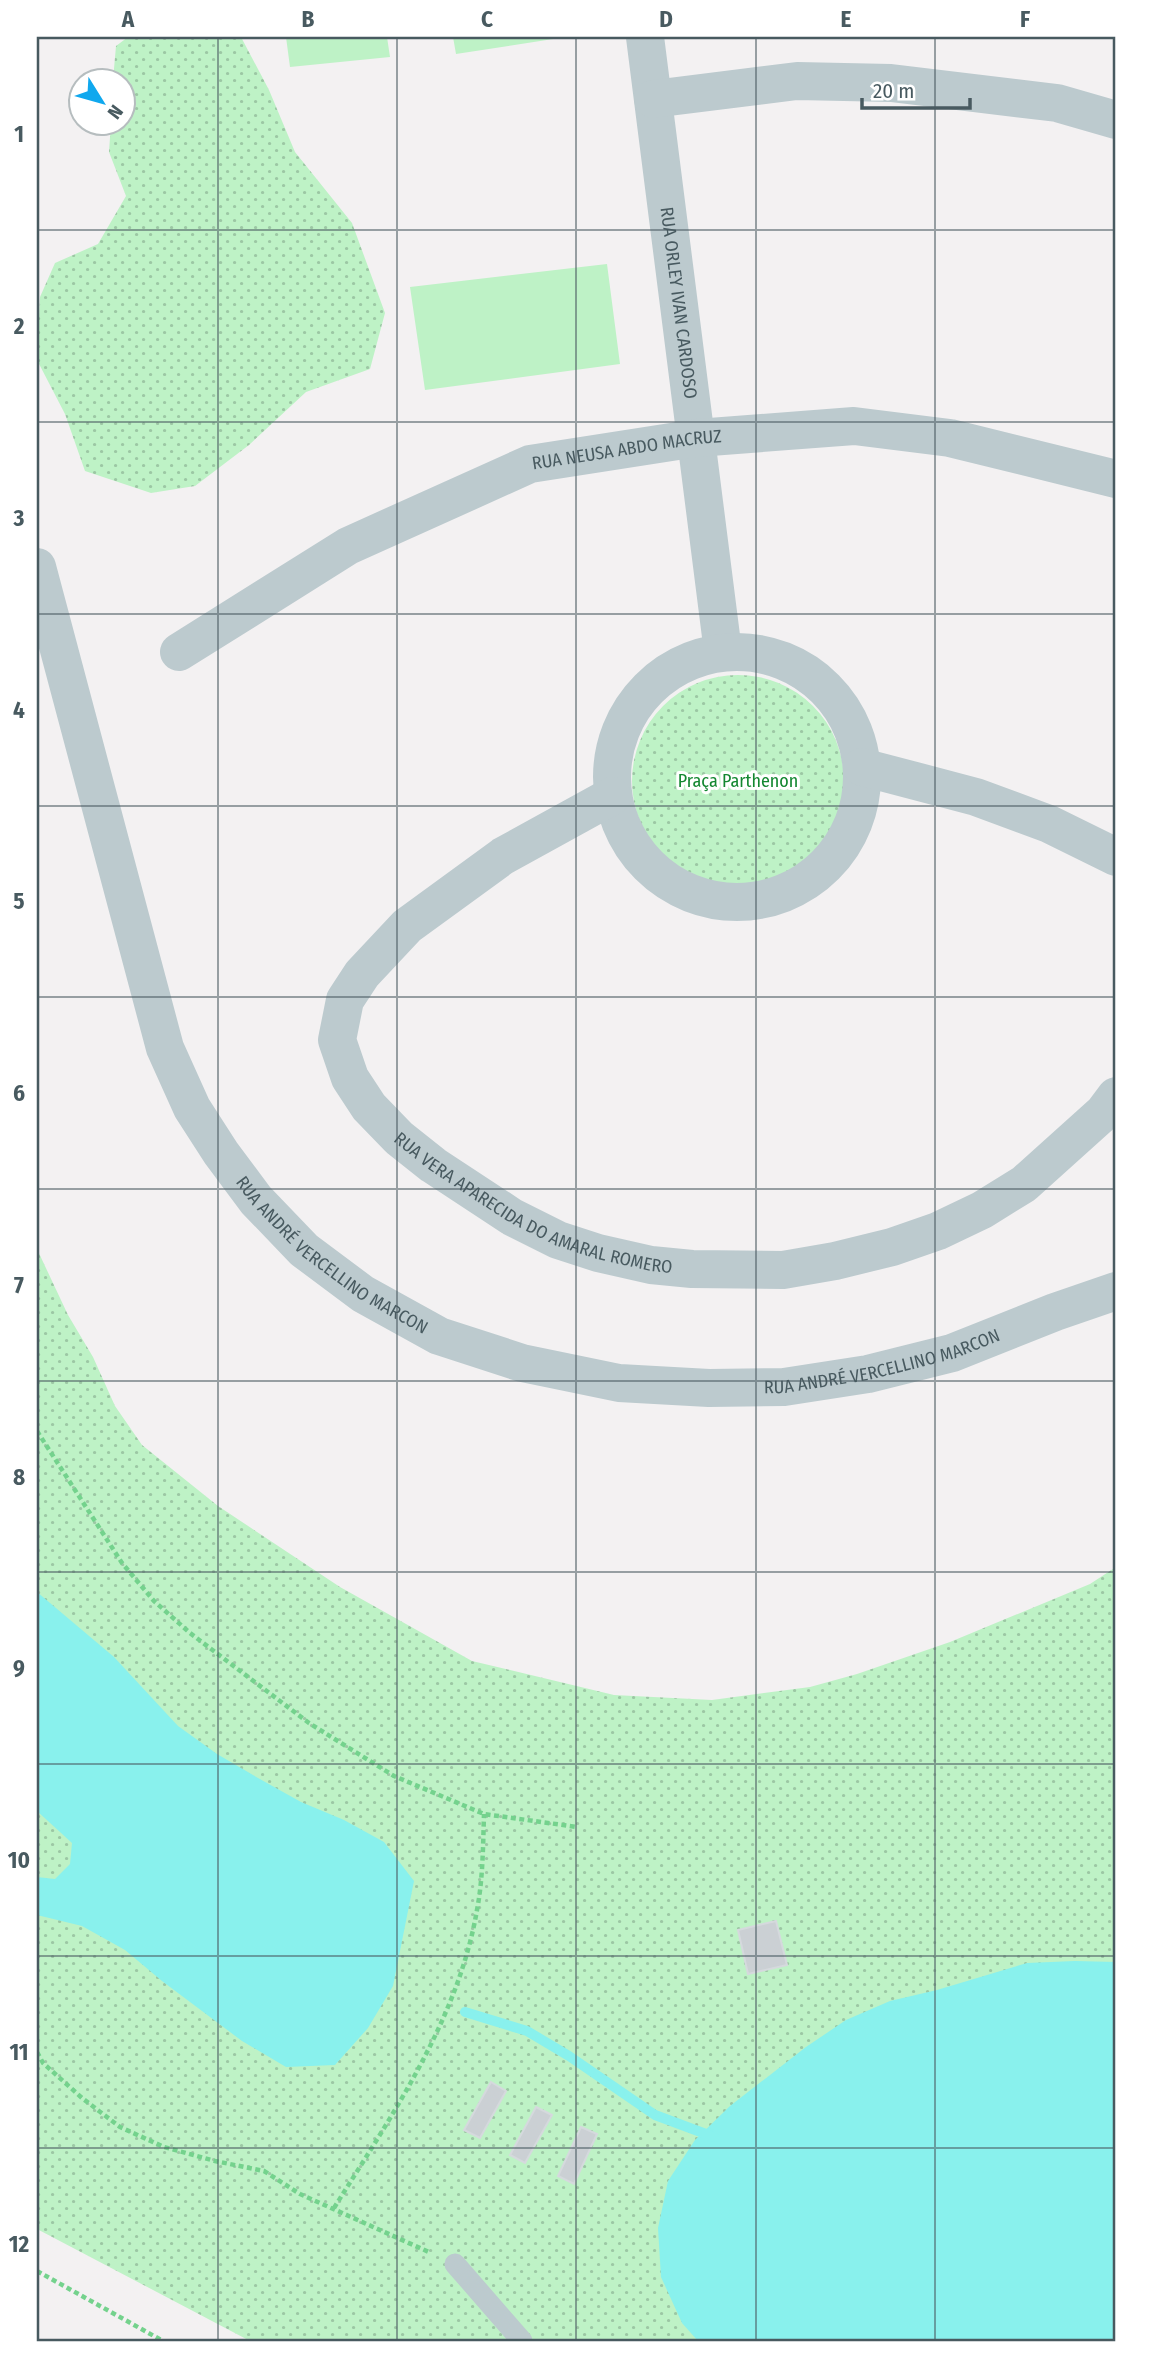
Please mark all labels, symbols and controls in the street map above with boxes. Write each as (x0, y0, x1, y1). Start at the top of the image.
text: A (121, 5, 135, 33)
text: B (302, 5, 315, 33)
text: C (481, 5, 493, 33)
text: D (659, 5, 673, 33)
text: E (841, 5, 852, 33)
text: F (1020, 5, 1030, 33)
north arrow (66, 66, 136, 136)
scale bar (862, 66, 971, 110)
text: 20 m (873, 78, 914, 104)
text: N (103, 100, 128, 123)
text: 1 (14, 120, 24, 148)
street label: RUA ORLEY IVAN CARDOSO (656, 206, 702, 400)
text: 2 (13, 312, 25, 340)
street label: RUA NEUSA ABDO MACRUZ (530, 425, 722, 475)
text: 3 (13, 504, 25, 532)
text: 4 (13, 696, 25, 724)
park label: Praça Parthenon (678, 770, 798, 792)
text: 5 (13, 887, 25, 915)
text: 6 (13, 1079, 25, 1107)
street label: RUA VERA APARECIDA DO AMARAL ROMERO (390, 1127, 674, 1278)
street label: RUA ANDRÉ VERCELLINO MARCON (231, 1172, 432, 1339)
text: 7 (14, 1271, 24, 1299)
street label: RUA ANDRÉ VERCELLINO MARCON (764, 1324, 1003, 1398)
text: 8 (13, 1463, 25, 1491)
text: 9 (13, 1654, 25, 1682)
text: 10 (8, 1846, 30, 1874)
text: 11 (9, 2038, 29, 2066)
text: 12 (9, 2230, 30, 2258)

